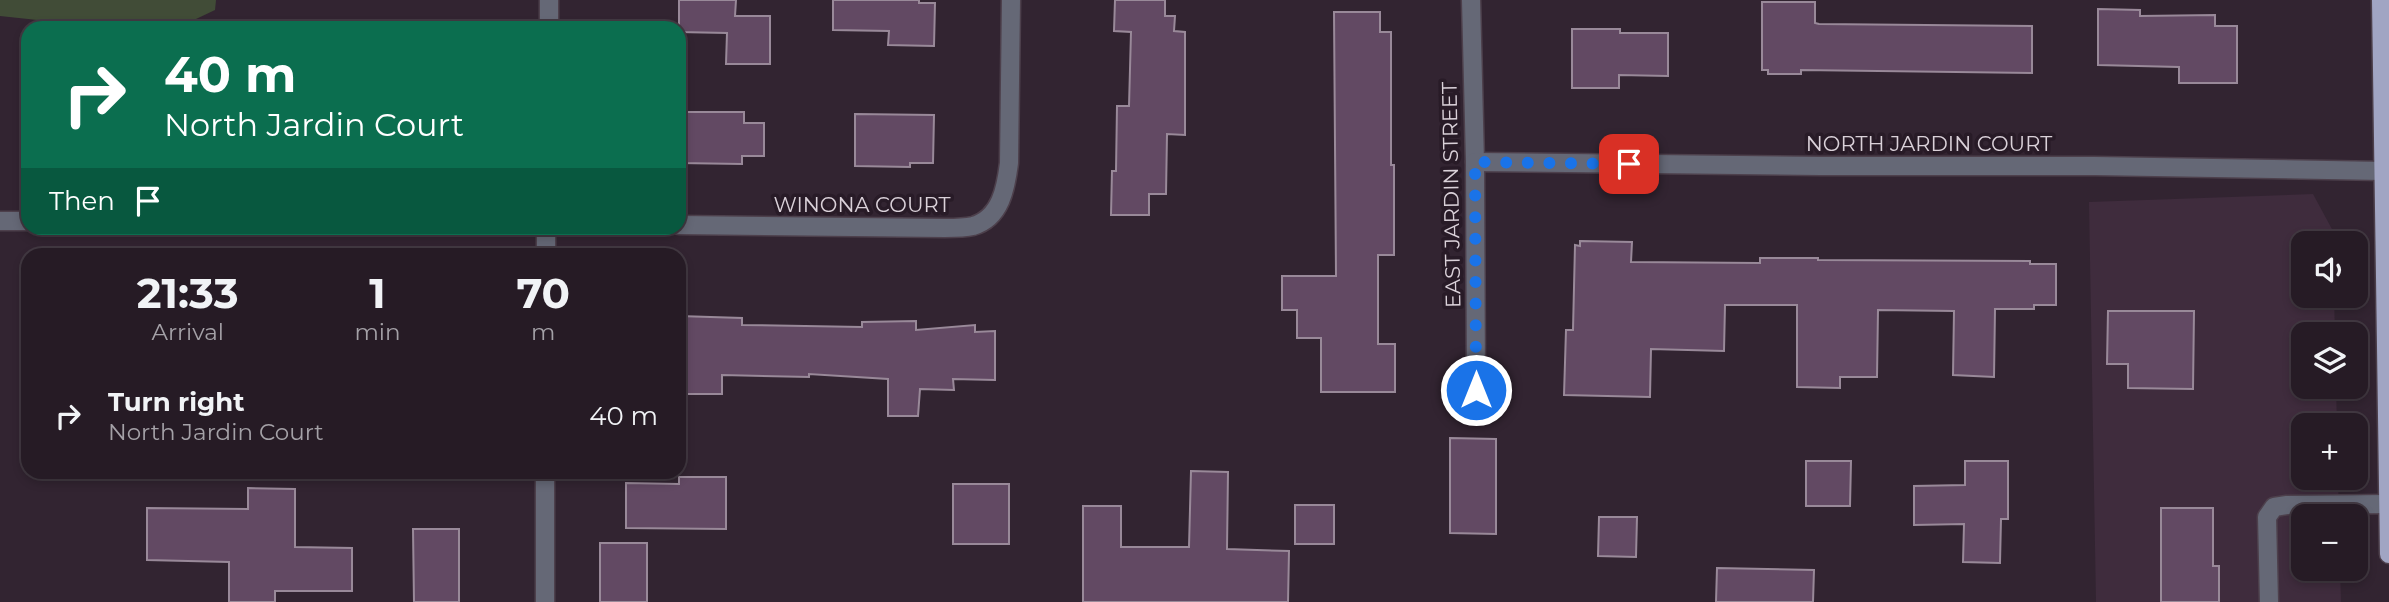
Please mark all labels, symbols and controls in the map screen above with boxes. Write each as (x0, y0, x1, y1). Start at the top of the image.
text: 40 m (164, 45, 296, 104)
icon: right (49, 49, 140, 140)
street label: EAST JARDIN STREET (1437, 82, 1465, 308)
text: North Jardin Court (164, 105, 464, 144)
street label: NORTH JARDIN COURT (1806, 131, 2052, 156)
pin (1599, 134, 1659, 194)
icon: arrive (1610, 145, 1648, 183)
icon: arrive (129, 182, 167, 220)
text: Then (49, 185, 115, 217)
street label: WINONA COURT (773, 192, 951, 217)
map controls (2291, 231, 2368, 581)
button: sound (2291, 231, 2368, 308)
text: 21:33 (137, 267, 239, 319)
text: 1 (369, 267, 386, 319)
text: 70 (516, 267, 570, 319)
text: Arrival (151, 318, 224, 346)
text: min (354, 318, 401, 346)
text: m (531, 318, 555, 346)
button: layers (2291, 322, 2368, 399)
position arrow (1439, 353, 1513, 427)
text: Turn right (108, 386, 244, 418)
icon: right (49, 397, 87, 435)
text: 40 m (589, 400, 658, 432)
button: + (2291, 413, 2368, 490)
text: North Jardin Court (108, 418, 324, 446)
button: − (2291, 504, 2368, 581)

